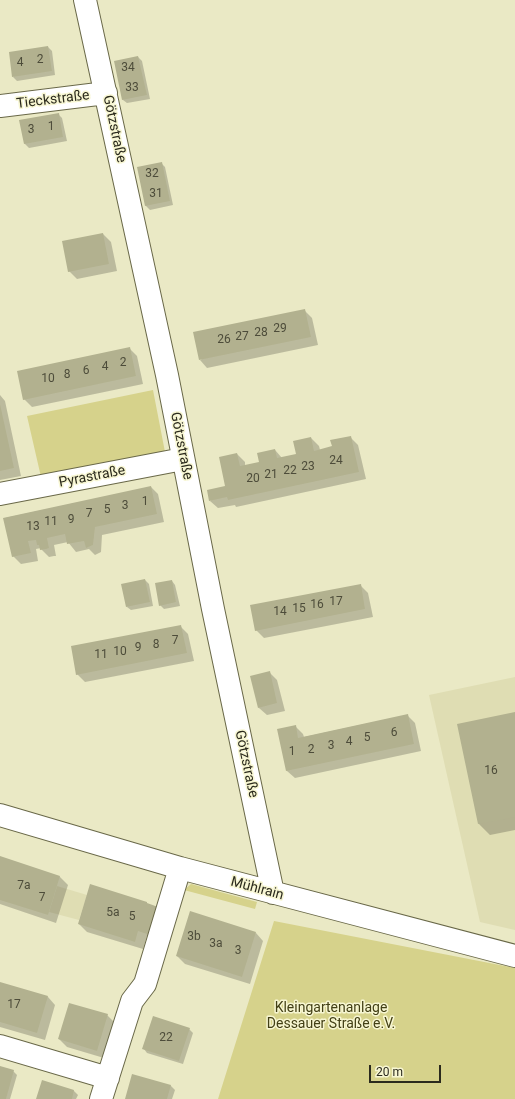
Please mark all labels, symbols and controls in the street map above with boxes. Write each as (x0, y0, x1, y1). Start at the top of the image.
house number: 2 (37, 53, 43, 67)
house number: 4 (17, 56, 23, 70)
house number: 34 (121, 61, 135, 75)
house number: 33 (125, 81, 139, 95)
street label: Tieckstraße (16, 87, 90, 113)
street label: Götzstraße (99, 94, 129, 164)
house number: 1 (48, 120, 54, 134)
house number: 3 (28, 123, 34, 137)
house number: 32 (145, 167, 159, 181)
house number: 31 (149, 187, 163, 201)
house number: 29 (273, 322, 287, 336)
house number: 28 (254, 326, 268, 340)
house number: 27 (235, 330, 249, 344)
house number: 26 (217, 333, 231, 347)
house number: 2 (120, 356, 126, 370)
house number: 4 (102, 360, 108, 374)
house number: 6 (83, 364, 89, 378)
house number: 8 (64, 368, 70, 382)
house number: 10 (41, 372, 55, 386)
street label: Götzstraße (166, 411, 196, 481)
house number: 24 (329, 454, 343, 468)
house number: 23 (301, 460, 315, 474)
street label: Pyrastraße (57, 462, 127, 492)
house number: 22 (283, 464, 297, 478)
house number: 21 (264, 468, 278, 482)
house number: 20 (246, 472, 260, 486)
house number: 1 (142, 495, 148, 509)
house number: 3 (122, 499, 128, 513)
house number: 5 (104, 503, 110, 517)
house number: 7 (86, 507, 92, 521)
house number: 9 (68, 513, 74, 527)
house number: 11 (44, 515, 58, 529)
house number: 13 (26, 520, 40, 534)
house number: 17 (329, 595, 343, 609)
house number: 16 (310, 598, 324, 612)
house number: 15 (292, 602, 306, 616)
house number: 14 (273, 605, 287, 619)
house number: 7 (172, 634, 178, 648)
house number: 8 (153, 638, 159, 652)
house number: 9 (135, 641, 141, 655)
house number: 10 (113, 645, 127, 659)
house number: 11 (94, 648, 108, 662)
house number: 6 (391, 726, 397, 740)
street label: Götzstraße (231, 729, 261, 799)
house number: 5 (364, 731, 370, 745)
house number: 4 (346, 735, 352, 749)
house number: 3 (328, 739, 334, 753)
house number: 2 (308, 743, 314, 757)
house number: 1 (289, 745, 295, 759)
house number: 16 (484, 764, 498, 778)
street label: Mühlrain (229, 874, 285, 904)
house number: 7a (17, 879, 31, 893)
house number: 7 (39, 891, 45, 905)
house number: 5a (106, 906, 120, 920)
house number: 5 (129, 910, 135, 924)
house number: 3b (187, 930, 201, 944)
house number: 3a (209, 937, 223, 951)
house number: 3 (235, 944, 241, 958)
house number: 17 (7, 998, 21, 1012)
park label: Kleingartenanlage Dessauer Straße e.V. (267, 1000, 395, 1032)
house number: 22 (159, 1031, 173, 1045)
scale bar (371, 1057, 443, 1083)
text: 20 m (376, 1065, 403, 1079)

